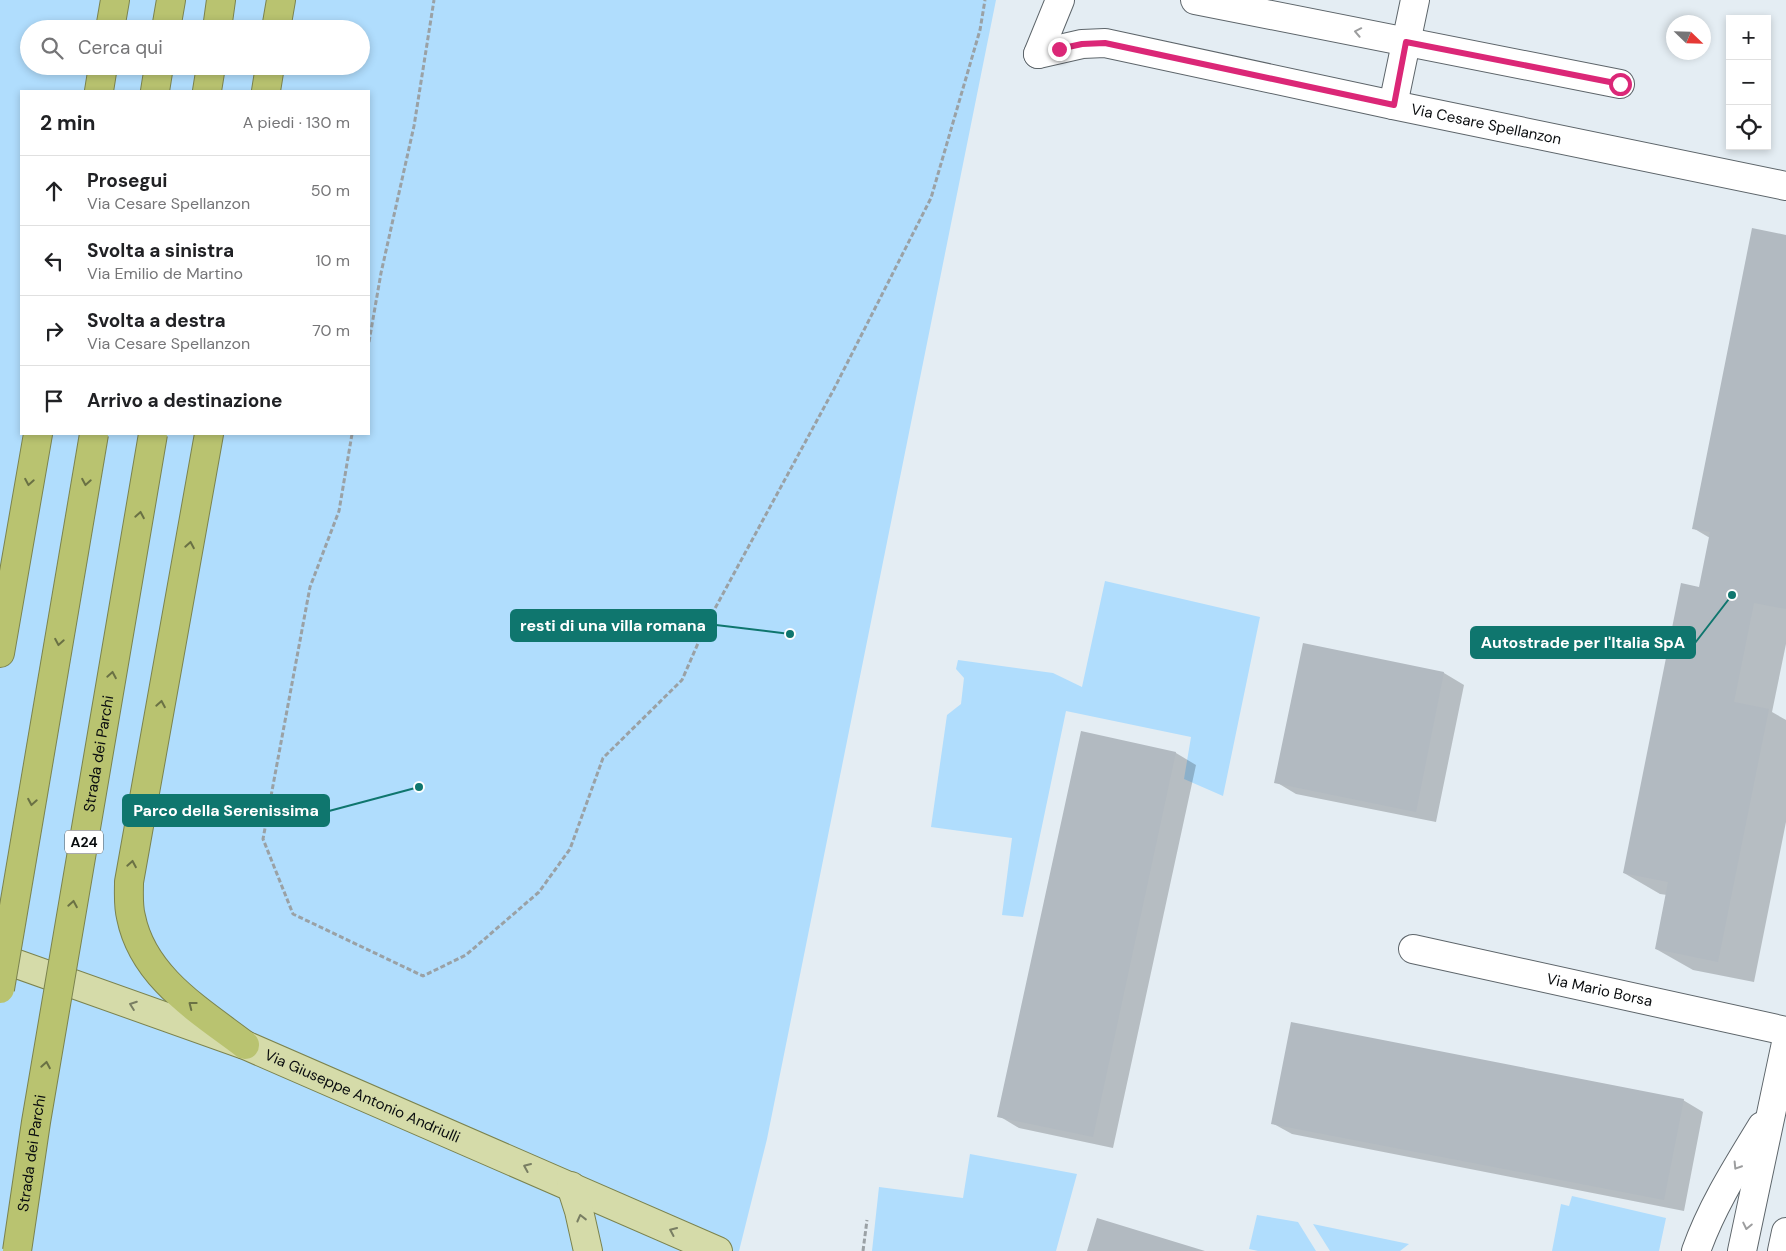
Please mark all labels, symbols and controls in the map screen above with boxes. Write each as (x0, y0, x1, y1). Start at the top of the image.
north arrow (1666, 15, 1711, 60)
map controls (1726, 15, 1771, 150)
button: + (1726, 15, 1771, 60)
search box (20, 20, 370, 75)
one-way arrow (1354, 27, 1362, 38)
icon: search (38, 34, 66, 62)
text: Cerca qui (78, 35, 163, 60)
route end (1048, 38, 1071, 61)
button: − (1726, 60, 1771, 105)
route start (1609, 73, 1632, 96)
street label: Via Cesare Spellanzon (1409, 99, 1563, 149)
button: locate (1726, 105, 1771, 150)
text: 2 min (40, 109, 96, 137)
text: A piedi · 130 m (243, 112, 350, 133)
text: Prosegui (87, 168, 167, 193)
icon: ahead (40, 177, 68, 205)
text: 50 m (311, 180, 350, 201)
text: Via Cesare Spellanzon (87, 193, 250, 214)
text: Svolta a sinistra (87, 238, 234, 263)
icon: left (40, 247, 68, 275)
text: 10 m (316, 250, 350, 271)
text: Via Emilio de Martino (87, 263, 243, 284)
text: Svolta a destra (87, 308, 226, 333)
icon: right (40, 317, 68, 345)
text: 70 m (312, 320, 350, 341)
text: Via Cesare Spellanzon (87, 333, 250, 354)
icon: arrive (40, 387, 68, 415)
text: Arrivo a destinazione (87, 388, 282, 413)
one-way arrow (25, 477, 35, 486)
one-way arrow (82, 477, 92, 486)
one-way arrow (134, 511, 144, 519)
one-way arrow (184, 540, 194, 549)
callout: resti di una villa romana (511, 610, 716, 641)
text: resti di una villa romana (520, 615, 706, 636)
callout: Autostrade per l'Italia SpA (1471, 627, 1695, 658)
text: Autostrade per l'Italia SpA (1481, 632, 1685, 653)
one-way arrow (54, 638, 65, 646)
one-way arrow (107, 671, 117, 680)
street label: Strada dei Parchi (79, 694, 118, 814)
one-way arrow (155, 700, 165, 709)
callout: Parco della Serenissima (123, 795, 329, 826)
one-way arrow (27, 798, 37, 807)
text: Parco della Serenissima (133, 800, 319, 821)
road number: A24 (65, 830, 103, 854)
one-way arrow (127, 860, 137, 869)
one-way arrow (68, 900, 78, 909)
street label: Via Mario Borsa (1545, 969, 1654, 1011)
one-way arrow (129, 1001, 137, 1011)
one-way arrow (189, 1002, 198, 1010)
street label: Via Giuseppe Antonio Andriulli (262, 1045, 463, 1147)
one-way arrow (40, 1060, 50, 1069)
street label: Strada dei Parchi (13, 1093, 50, 1213)
one-way arrow (1734, 1161, 1743, 1170)
one-way arrow (523, 1163, 531, 1173)
one-way arrow (577, 1215, 587, 1223)
one-way arrow (1742, 1222, 1753, 1231)
one-way arrow (669, 1227, 678, 1238)

